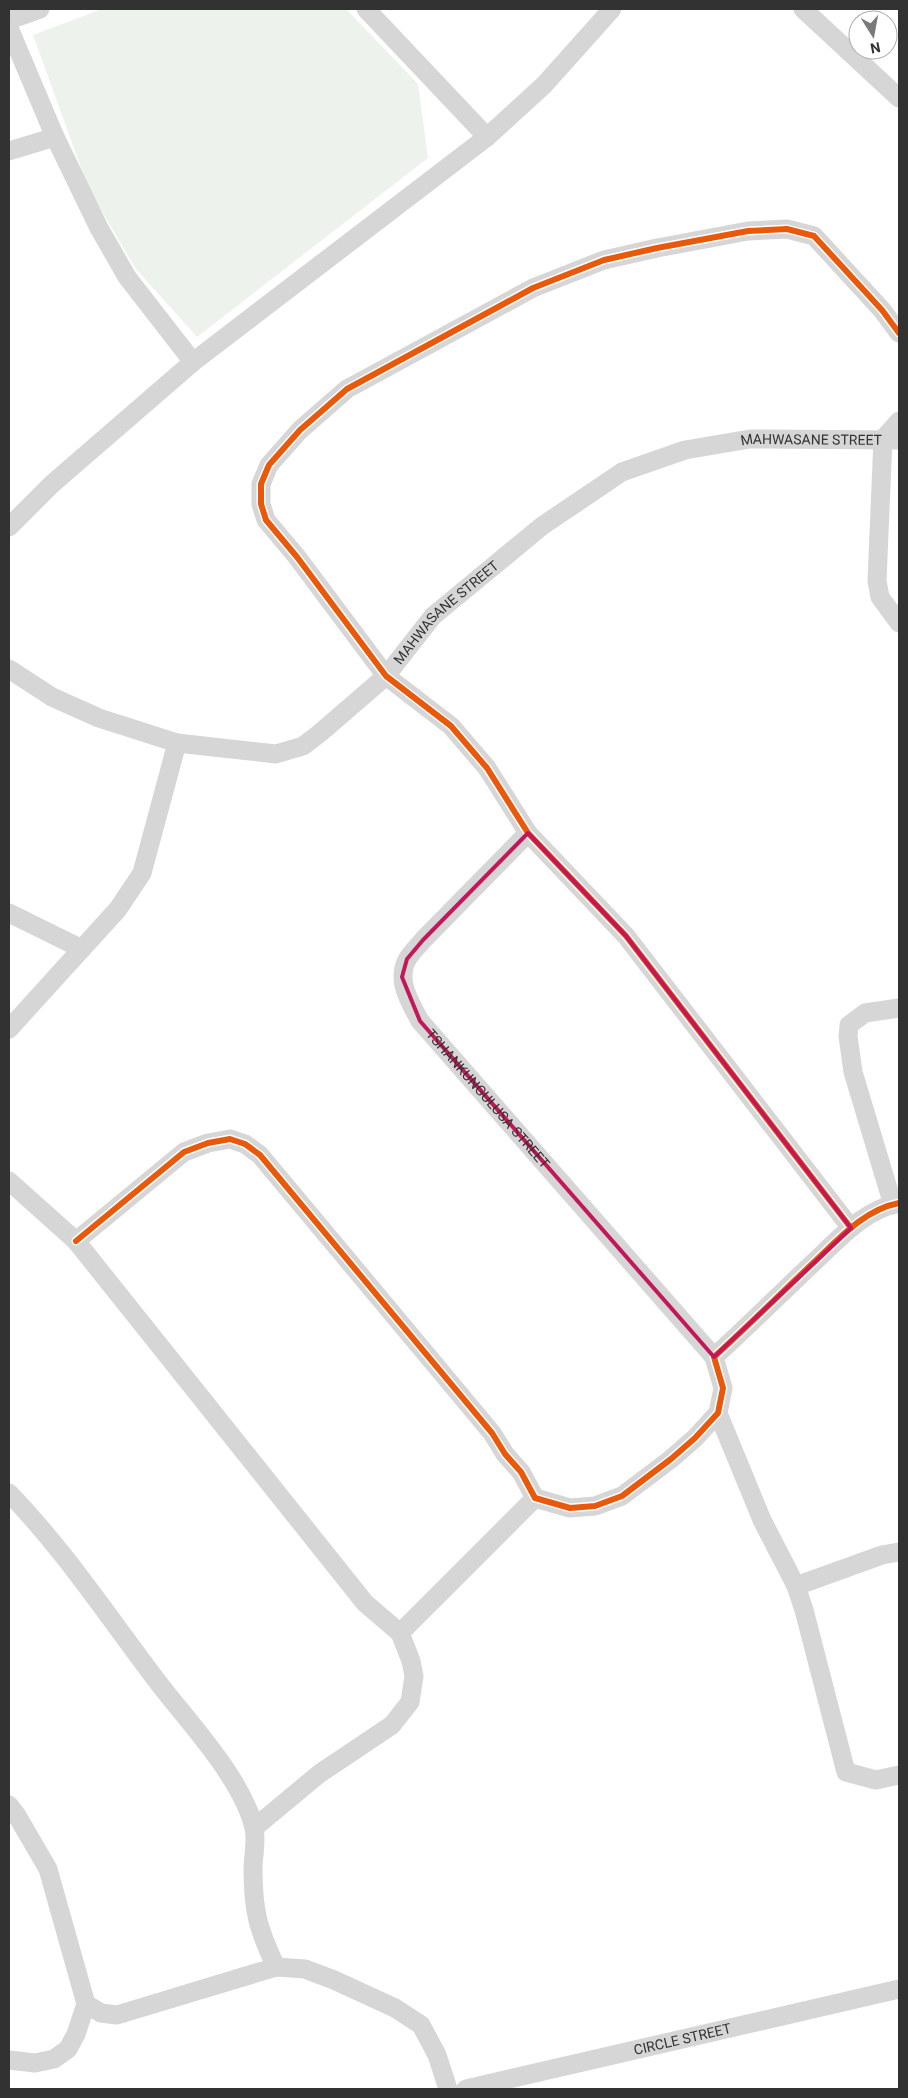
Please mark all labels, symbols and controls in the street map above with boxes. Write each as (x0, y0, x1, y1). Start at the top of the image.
north arrow (848, 10, 898, 60)
text: N (869, 39, 882, 57)
street label: MAHWASANE STREET (739, 431, 883, 448)
street label: MAHWASANE STREET (390, 557, 502, 667)
street label: TSHANKUNGULUSA STREET (423, 1026, 553, 1172)
street label: CIRCLE STREET (632, 2020, 733, 2058)

